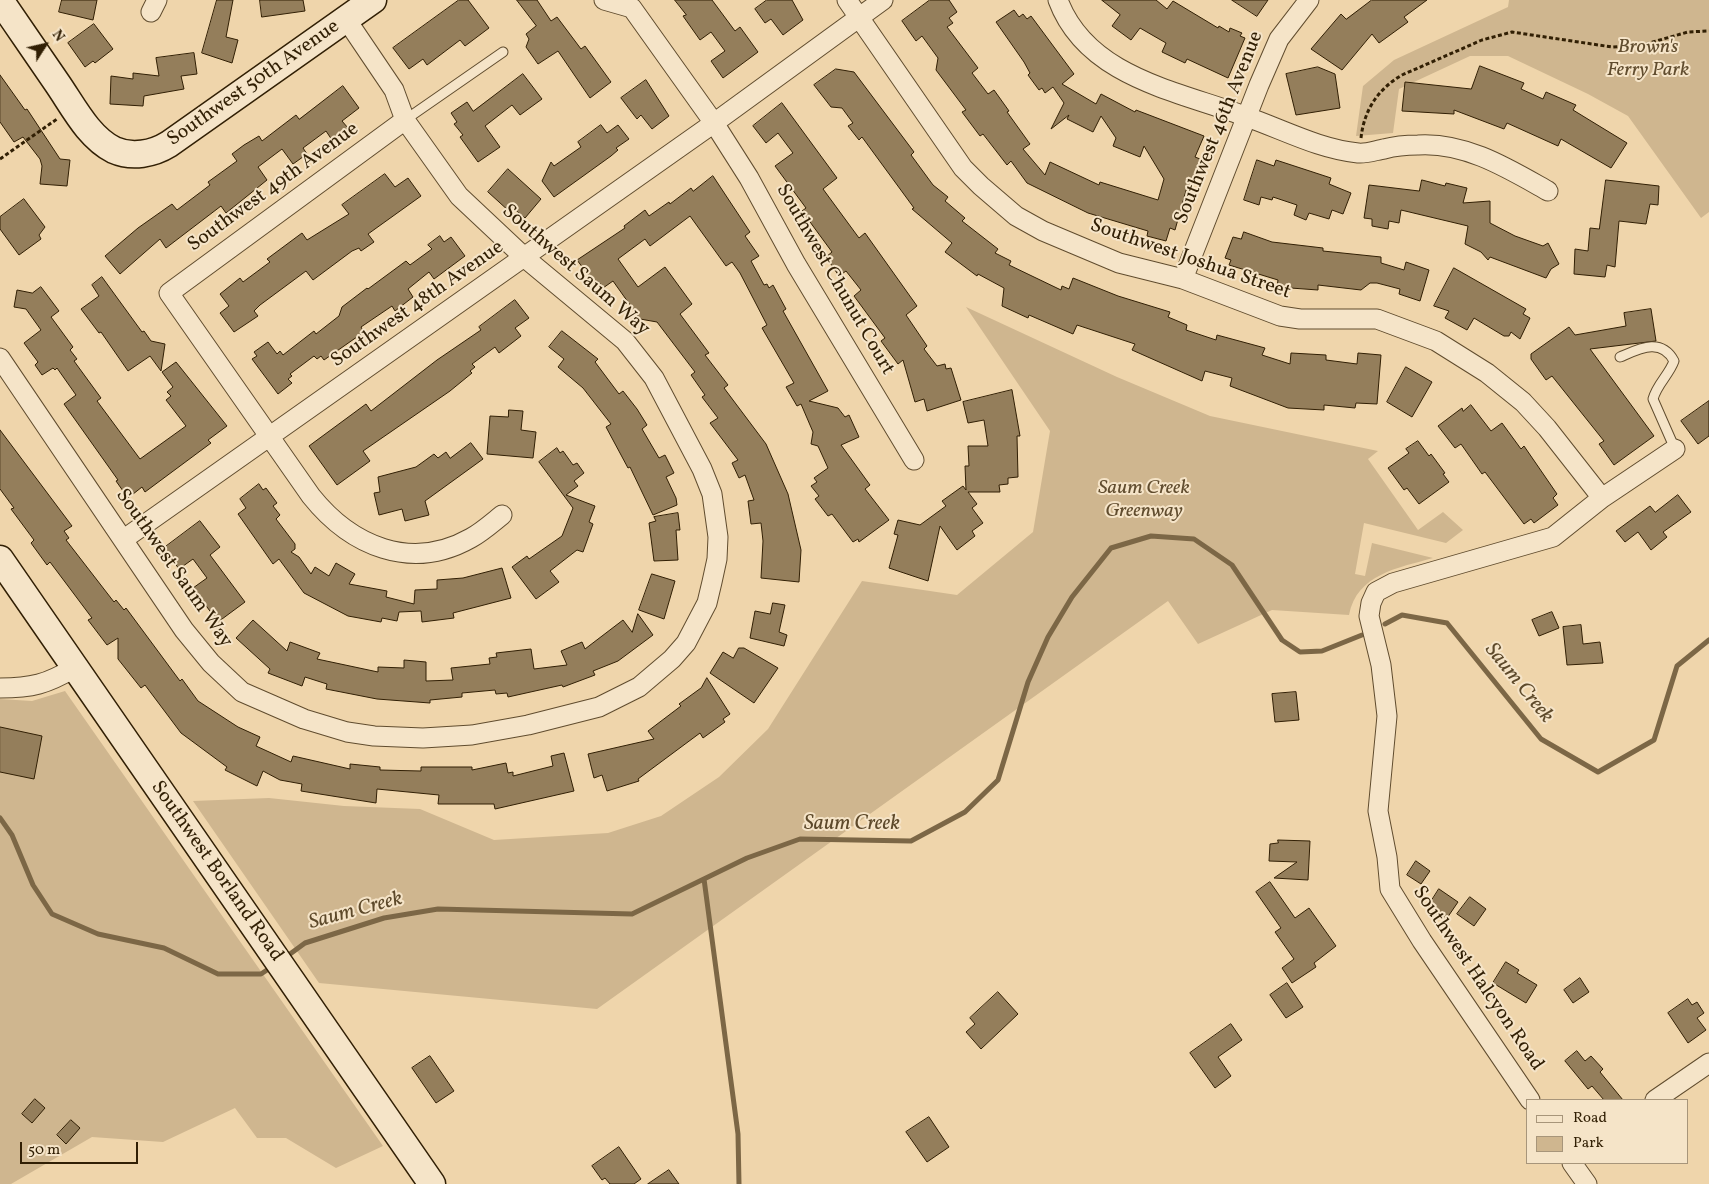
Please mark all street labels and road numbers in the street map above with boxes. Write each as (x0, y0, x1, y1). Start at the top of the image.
street label: Southwest 50th Avenue (163, 15, 345, 153)
street label: Southwest 46th Avenue (1170, 28, 1270, 228)
street label: Southwest 49th Avenue (184, 118, 364, 258)
street label: Southwest Chunut Court (770, 180, 898, 380)
street label: Southwest Saum Way (496, 200, 654, 342)
street label: Southwest Joshua Street (1086, 214, 1294, 306)
street label: Southwest 48th Avenue (327, 236, 509, 374)
street label: Southwest Saum Way (109, 485, 237, 653)
street label: Southwest Borland Road (144, 777, 288, 967)
street label: Southwest Halcyon Road (1406, 882, 1548, 1076)

